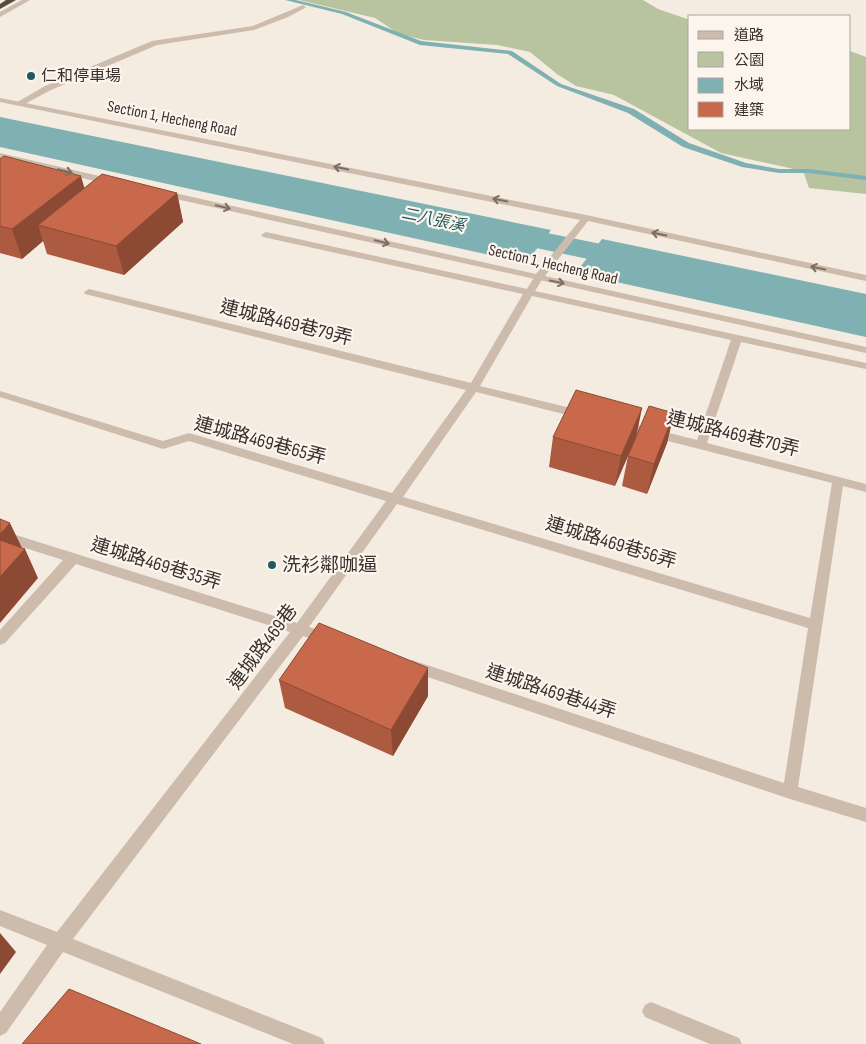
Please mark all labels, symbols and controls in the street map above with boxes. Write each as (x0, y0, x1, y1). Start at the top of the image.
legend (688, 15, 851, 130)
text: 道路 (734, 26, 764, 45)
text: 公園 (734, 51, 764, 70)
place label: 仁和停車場 (41, 67, 121, 86)
marker: 仁和停車場 (25, 70, 37, 82)
text: 水域 (734, 76, 764, 95)
street label: Section 1, Hecheng Road (106, 97, 238, 141)
text: 建築 (734, 101, 764, 120)
one-way arrow (334, 163, 350, 172)
one-way arrow (56, 167, 72, 176)
one-way arrow (493, 195, 509, 205)
one-way arrow (215, 202, 231, 212)
water label: 二八張溪 (400, 204, 468, 236)
one-way arrow (652, 229, 668, 238)
one-way arrow (373, 238, 389, 247)
street label: Section 1, Hecheng Road (487, 241, 619, 289)
one-way arrow (811, 263, 827, 273)
one-way arrow (549, 278, 565, 287)
street label: 連城路469巷79弄 (217, 295, 355, 351)
street label: 連城路469巷70弄 (664, 406, 802, 462)
street label: 連城路469巷65弄 (192, 412, 328, 470)
street label: 連城路469巷56弄 (543, 512, 679, 574)
street label: 連城路469巷35弄 (88, 533, 224, 595)
place label: 洗衫鄰咖逼 (282, 554, 377, 577)
marker: 洗衫鄰咖逼 (266, 559, 278, 571)
street label: 連城路469巷 (224, 600, 302, 694)
street label: 連城路469巷44弄 (483, 660, 619, 724)

